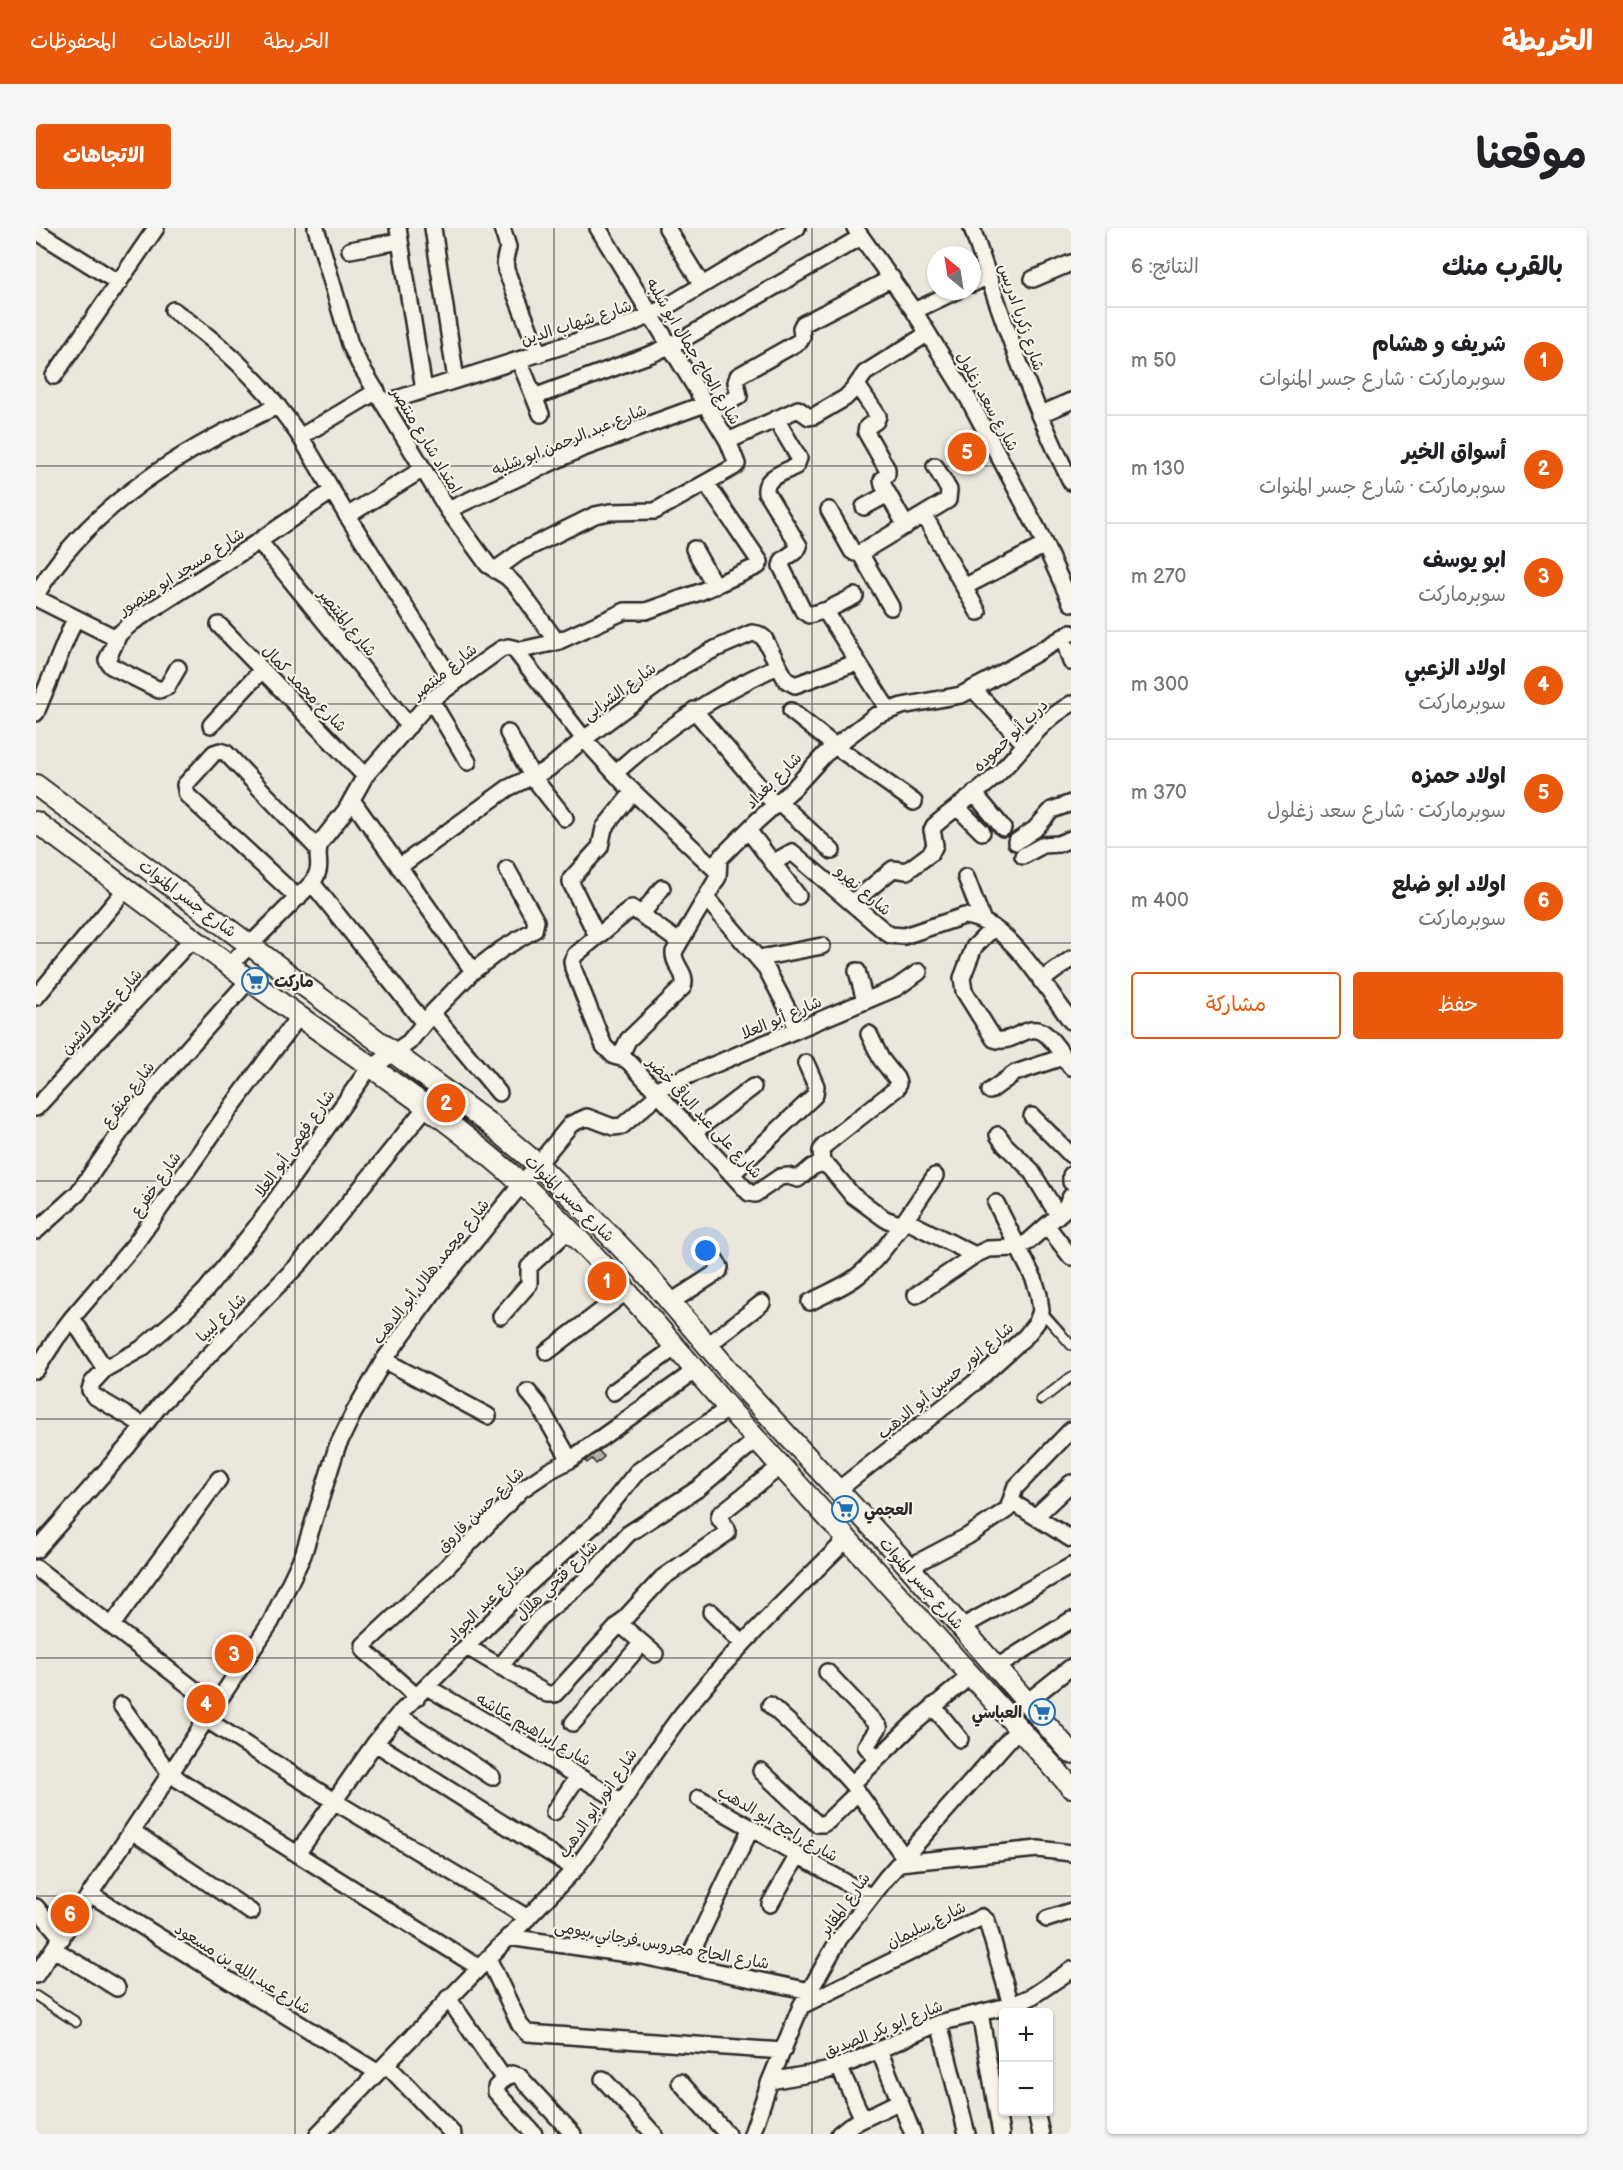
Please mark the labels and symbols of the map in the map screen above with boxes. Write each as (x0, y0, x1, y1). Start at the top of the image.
north arrow (927, 246, 981, 300)
street label: شارع زكريا ادريس (992, 261, 1048, 374)
street label: شارع الحاج جمال ابو شلبه (641, 275, 744, 429)
street label: شارع شهاب الدين (519, 297, 635, 351)
street label: شارع سعد زغلول (951, 349, 1022, 455)
street label: امتداد شارع منتصر (385, 383, 465, 498)
street label: شارع عبد الرحمن ابو شلبه (489, 401, 650, 481)
pin: 5 (948, 430, 986, 474)
street label: شارع مسجد ابو منصور (114, 524, 249, 622)
street label: شارع المنتصر (312, 584, 380, 661)
street label: شارع منتصر (407, 640, 482, 706)
street label: شارع محمد كمال (257, 642, 350, 737)
street label: شارع الشرابى (579, 659, 661, 726)
street label: درب أبو حموده (970, 696, 1052, 776)
street label: شارع بغداد (742, 749, 807, 814)
street label: شارع جسر المنوات (134, 856, 239, 943)
street label: شارع نهرو (829, 861, 895, 921)
street label: شارع عبده لاشين (58, 965, 147, 1060)
supermarket icon: ماركت (240, 966, 270, 996)
place label: ماركت (274, 973, 314, 992)
street label: شارع أبو العلا (738, 993, 825, 1045)
street label: شارع على عبد الباقى خضر (640, 1050, 767, 1184)
street label: شارع منقرع (97, 1058, 160, 1132)
pin: 2 (426, 1080, 466, 1126)
street label: شارع فهمى أبو العلا (251, 1086, 340, 1202)
street label: شارع خفرع (127, 1149, 186, 1222)
street label: شارع جسر المنوات (520, 1152, 618, 1247)
street label: شارع محمد هلال أبو الدهب (369, 1196, 495, 1349)
your location (691, 1236, 720, 1265)
pin: 1 (588, 1258, 626, 1304)
street label: شارع ليبيا (193, 1290, 252, 1347)
street label: شارع انور حسين أبو الدهب (874, 1319, 1019, 1444)
street label: شارع حسن فاروق (433, 1464, 529, 1557)
supermarket icon: العجمي (830, 1494, 860, 1524)
place label: العجمي (864, 1501, 912, 1524)
street label: شارع جسر المنوات (874, 1534, 967, 1634)
street label: شارع فتحي هلال (512, 1537, 605, 1628)
street label: شارع عبد الجواد (443, 1561, 530, 1648)
pin: 3 (214, 1632, 254, 1676)
pin: 4 (186, 1682, 226, 1726)
street label: شارع ابراهيم عكاشه (471, 1690, 594, 1773)
supermarket icon: العباسي (1027, 1697, 1057, 1727)
place label: العباسي (972, 1704, 1022, 1727)
street label: شارع انور ابو الدهب (555, 1746, 643, 1863)
street label: شارع راجح ابو الدهب (713, 1782, 841, 1867)
street label: شارع المقابر (815, 1869, 876, 1943)
pin: 6 (51, 1892, 90, 1936)
street label: شارع سليمان (884, 1898, 970, 1954)
street label: شارع الحاج محروس فرجاني بيومى (552, 1917, 771, 1978)
street label: شارع عبد الله بن مسعود (170, 1920, 314, 2020)
street label: شارع ابو بكر الصديق (821, 1997, 946, 2063)

